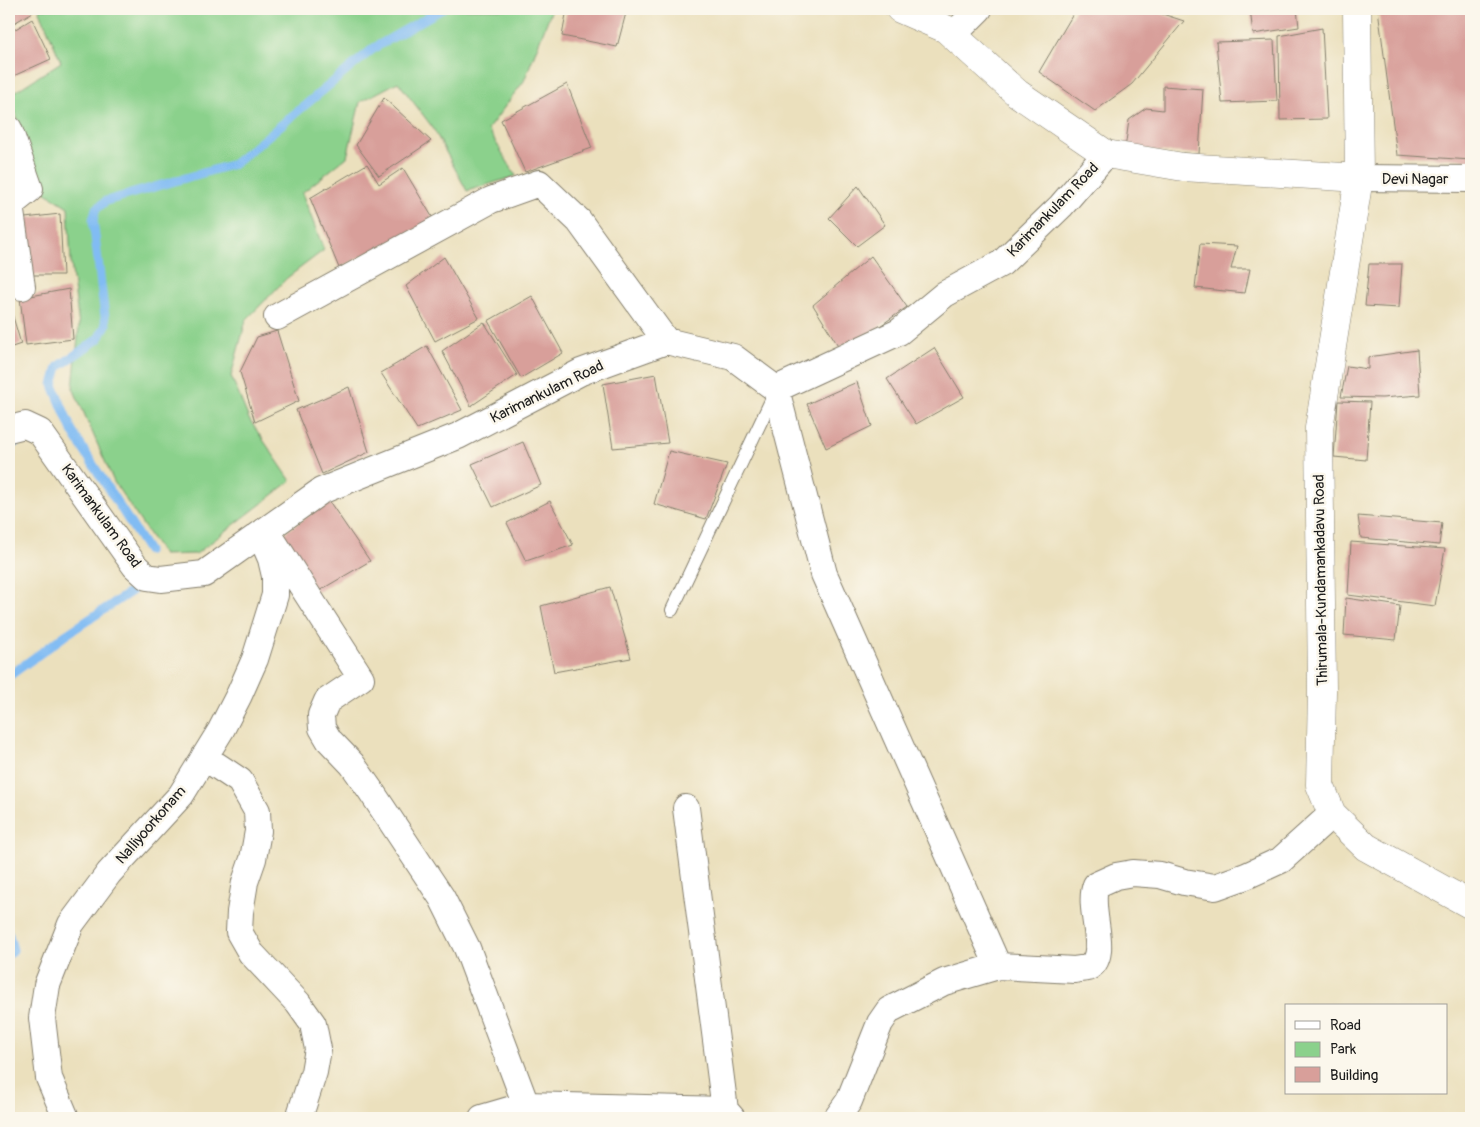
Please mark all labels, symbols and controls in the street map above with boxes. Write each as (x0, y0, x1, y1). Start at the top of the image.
street label: Karimankulam Road (1003, 159, 1103, 261)
street label: Devi Nagar (1382, 170, 1449, 189)
street label: Karimankulam Road (487, 356, 607, 428)
street label: Karimankulam Road (57, 460, 145, 572)
street label: Thirumala-Kundamankadavu Road (1310, 474, 1332, 686)
street label: Nalliyoorkonam (112, 782, 190, 868)
legend (1285, 1004, 1448, 1094)
text: Road (1330, 1016, 1361, 1035)
text: Park (1330, 1040, 1357, 1059)
text: Building (1330, 1066, 1378, 1085)

